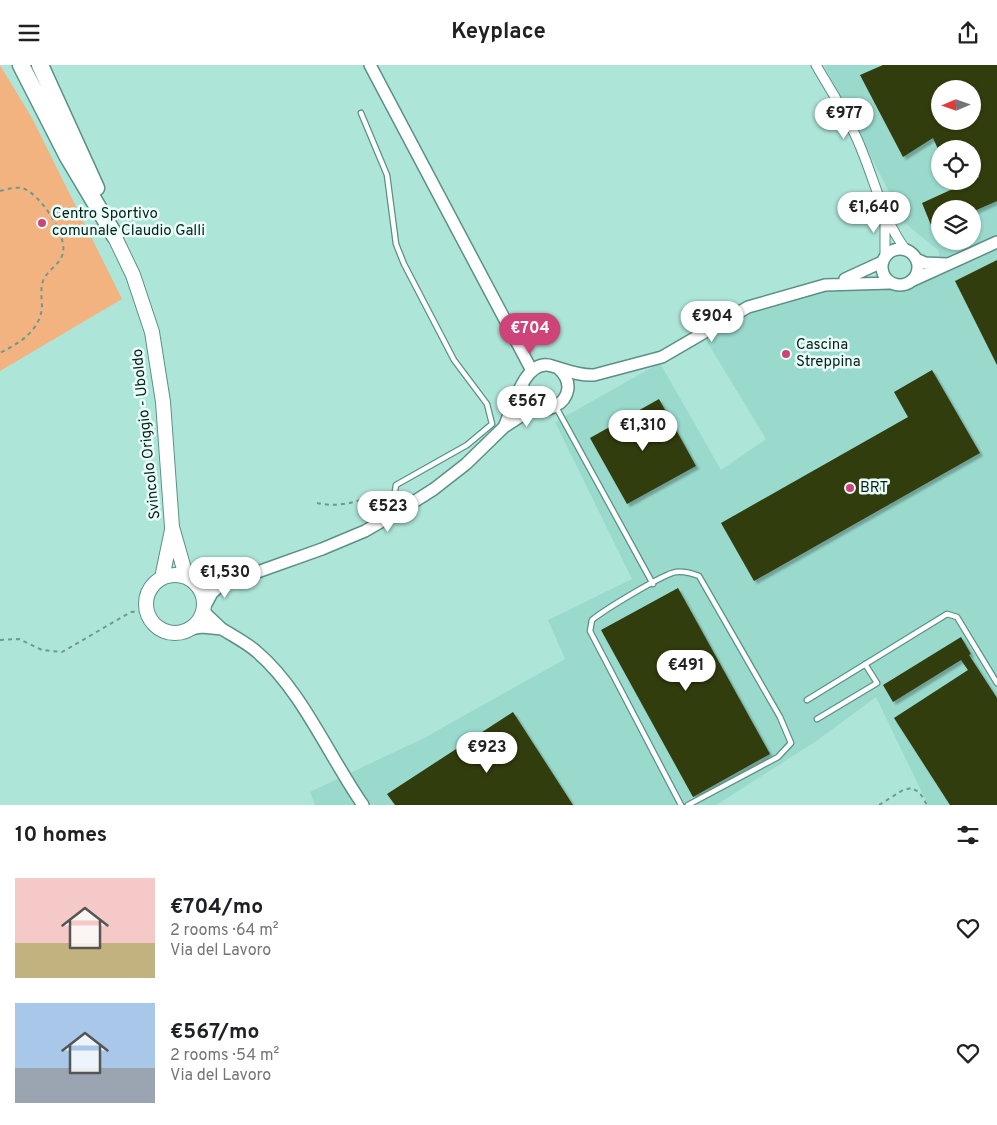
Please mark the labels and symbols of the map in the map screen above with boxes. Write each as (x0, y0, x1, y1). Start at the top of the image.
north arrow (931, 80, 981, 130)
pin: €977 (814, 97, 874, 140)
pin: €1,640 (833, 191, 915, 234)
place label: Centro Sportivo comunale Claudio Galli (52, 205, 205, 241)
marker: Centro Sportivo comunale Claudio Galli (36, 217, 48, 229)
pin: €904 (682, 301, 742, 343)
pin: €704 (500, 313, 560, 355)
place label: Cascina Streppina (796, 336, 861, 372)
street label: Svincolo Origgio - Uboldo (129, 348, 165, 520)
marker: Cascina Streppina (780, 348, 792, 360)
pin: €567 (497, 385, 557, 428)
pin: €1,310 (602, 409, 684, 452)
place label: BRT (860, 479, 888, 498)
marker: BRT (844, 482, 856, 494)
pin: €523 (358, 491, 418, 533)
pin: €1,530 (184, 557, 266, 599)
pin: €491 (656, 649, 716, 692)
pin: €923 (457, 731, 517, 774)

